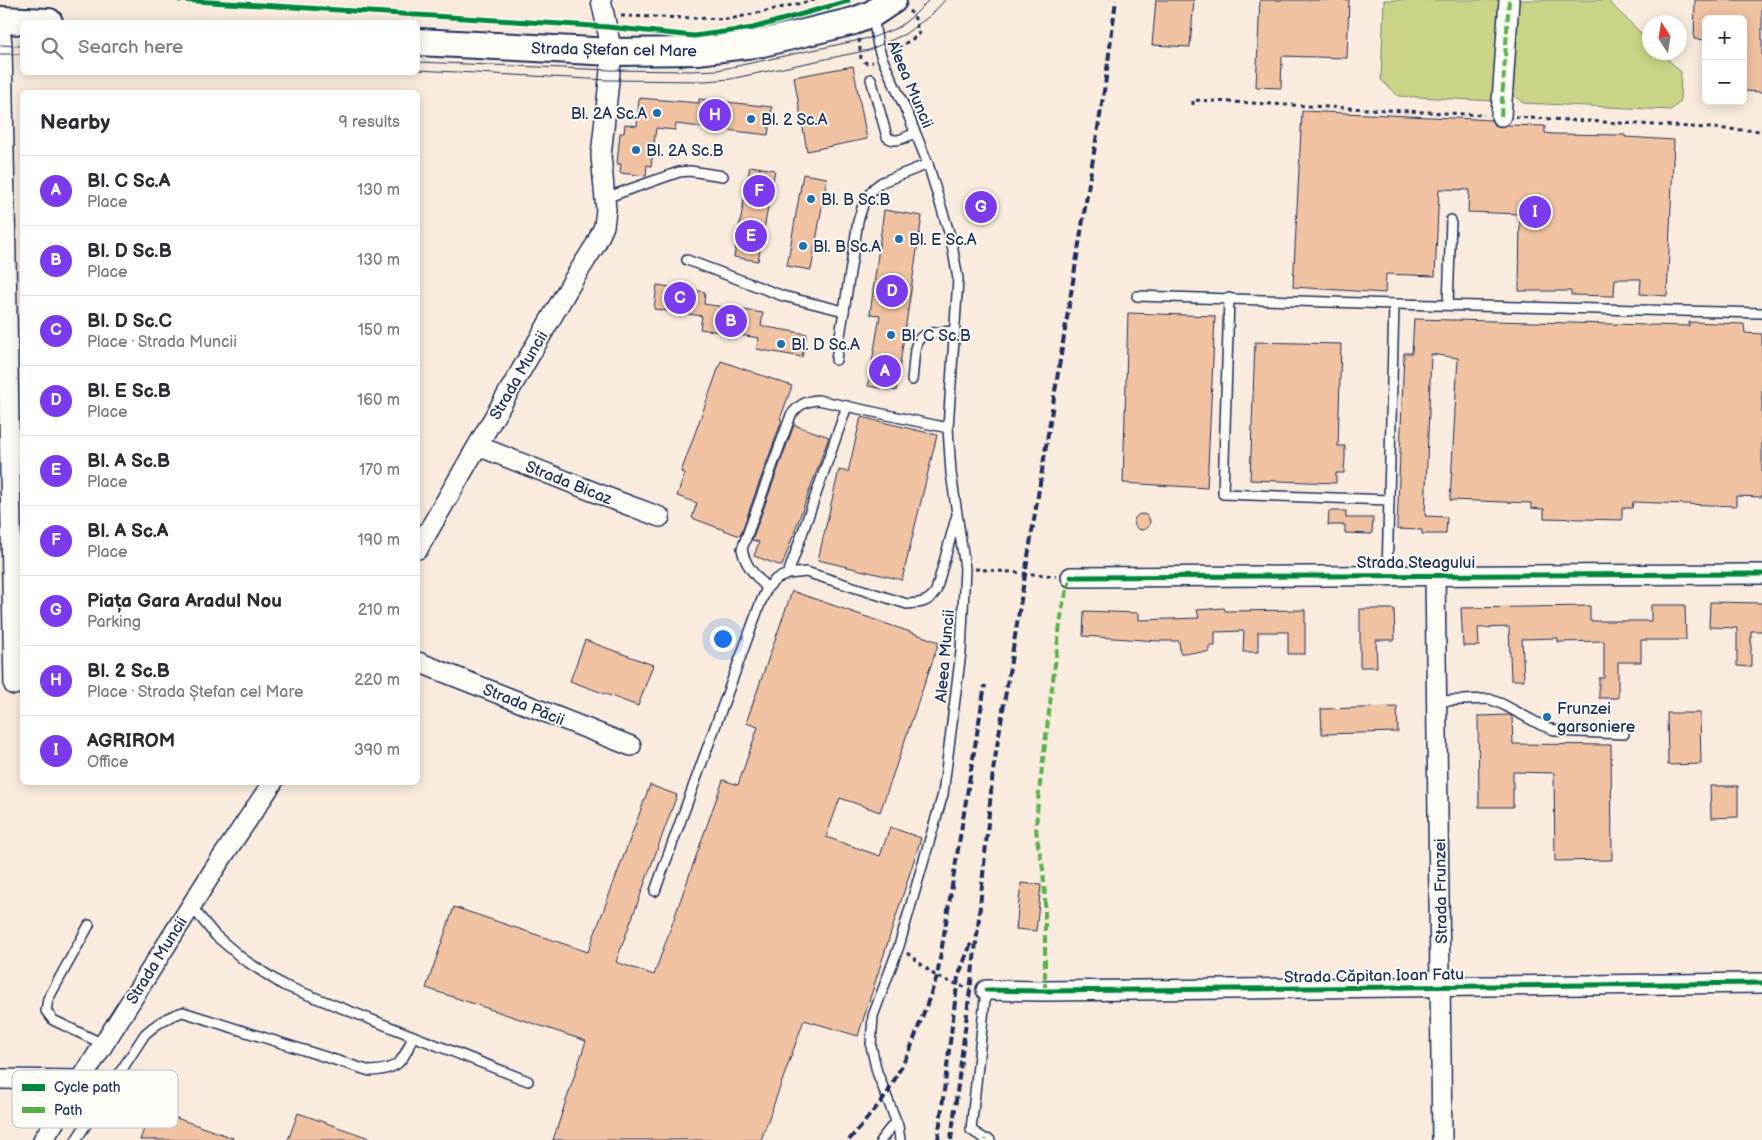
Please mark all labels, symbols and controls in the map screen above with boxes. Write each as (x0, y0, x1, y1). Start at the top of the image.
north arrow (1642, 15, 1687, 60)
map controls (1702, 15, 1747, 105)
button: + (1702, 15, 1747, 60)
search box (20, 20, 420, 75)
icon: search (38, 34, 66, 62)
text: Search here (78, 36, 183, 59)
street label: Aleea Muncii (883, 38, 937, 131)
street label: Strada Ștefan cel Mare (531, 40, 697, 61)
button: − (1702, 60, 1747, 105)
pin: H (699, 96, 731, 134)
place label: Bl. 2A Sc.A (571, 105, 647, 124)
marker: Bl. 2A Sc.A (651, 107, 663, 119)
text: Nearby (40, 110, 110, 135)
place label: Bl. 2 Sc.A (761, 111, 828, 130)
text: 9 results (338, 113, 400, 132)
marker: Bl. 2 Sc.A (745, 113, 757, 125)
place label: Bl. 2A Sc.B (646, 142, 723, 161)
marker: Bl. 2A Sc.B (630, 144, 642, 156)
text: Bl. C Sc.A (87, 170, 170, 193)
pin: F (743, 172, 775, 210)
text: A (51, 181, 61, 200)
text: 130 m (357, 181, 400, 200)
pin: G (965, 188, 997, 226)
place label: Bl. B Sc.B (821, 191, 890, 210)
text: Place (87, 193, 128, 212)
marker: Bl. B Sc.B (805, 193, 817, 205)
pin: I (1519, 193, 1551, 231)
pin: E (735, 217, 767, 255)
place label: Bl. E Sc.A (909, 231, 977, 250)
marker: Bl. E Sc.A (893, 233, 905, 245)
place label: Bl. B Sc.A (813, 238, 881, 257)
text: Bl. D Sc.B (87, 240, 172, 263)
marker: Bl. B Sc.A (797, 240, 809, 252)
text: B (50, 251, 62, 270)
text: 130 m (357, 251, 400, 270)
text: Place (87, 263, 128, 282)
pin: D (876, 272, 908, 310)
pin: C (664, 279, 696, 317)
pin: B (715, 302, 747, 340)
text: Bl. D Sc.C (87, 310, 172, 333)
text: C (50, 321, 62, 340)
text: 150 m (358, 321, 400, 340)
place label: Bl. C Sc.B (901, 327, 971, 346)
street label: Strada Muncii (486, 328, 552, 424)
marker: Bl. C Sc.B (885, 329, 897, 341)
text: Place · Strada Muncii (87, 333, 237, 352)
place label: Bl. D Sc.A (791, 336, 860, 355)
marker: Bl. D Sc.A (775, 338, 787, 350)
pin: A (869, 352, 901, 390)
text: Bl. E Sc.B (87, 380, 171, 403)
text: D (50, 391, 62, 410)
text: 160 m (357, 391, 400, 410)
text: Place (87, 403, 128, 422)
text: Bl. A Sc.B (87, 450, 170, 473)
street label: Strada Bicaz (522, 457, 615, 509)
text: E (51, 461, 61, 480)
text: 170 m (359, 461, 400, 480)
text: Place (87, 473, 128, 492)
text: Bl. A Sc.A (87, 520, 168, 543)
text: F (51, 531, 61, 550)
text: 190 m (358, 531, 400, 550)
text: Place (87, 543, 128, 562)
street label: Strada Steagului (1357, 554, 1475, 573)
text: Piața Gara Aradul Nou (87, 590, 282, 613)
text: G (50, 601, 62, 620)
text: 210 m (358, 601, 400, 620)
street label: Aleea Muncii (932, 609, 959, 703)
text: Parking (87, 613, 141, 632)
your location (710, 626, 736, 652)
text: Bl. 2 Sc.B (87, 660, 170, 683)
text: H (50, 671, 62, 690)
text: 220 m (354, 671, 400, 690)
street label: Strada Păcii (480, 680, 567, 730)
text: Place · Strada Ștefan cel Mare (87, 683, 303, 702)
place label: Frunzei garsoniere (1557, 700, 1636, 737)
marker: Frunzei garsoniere (1541, 711, 1553, 723)
text: AGRIROM (87, 730, 175, 753)
text: I (53, 741, 59, 760)
text: 390 m (354, 741, 400, 760)
text: Office (87, 753, 129, 772)
street label: Strada Frunzei (1431, 838, 1452, 944)
street label: Strada Muncii (123, 914, 192, 1008)
street label: Strada Căpitan Ioan Fatu (1284, 965, 1464, 988)
legend (12, 1070, 178, 1128)
text: Cycle path (54, 1079, 121, 1096)
text: Path (54, 1102, 82, 1119)

